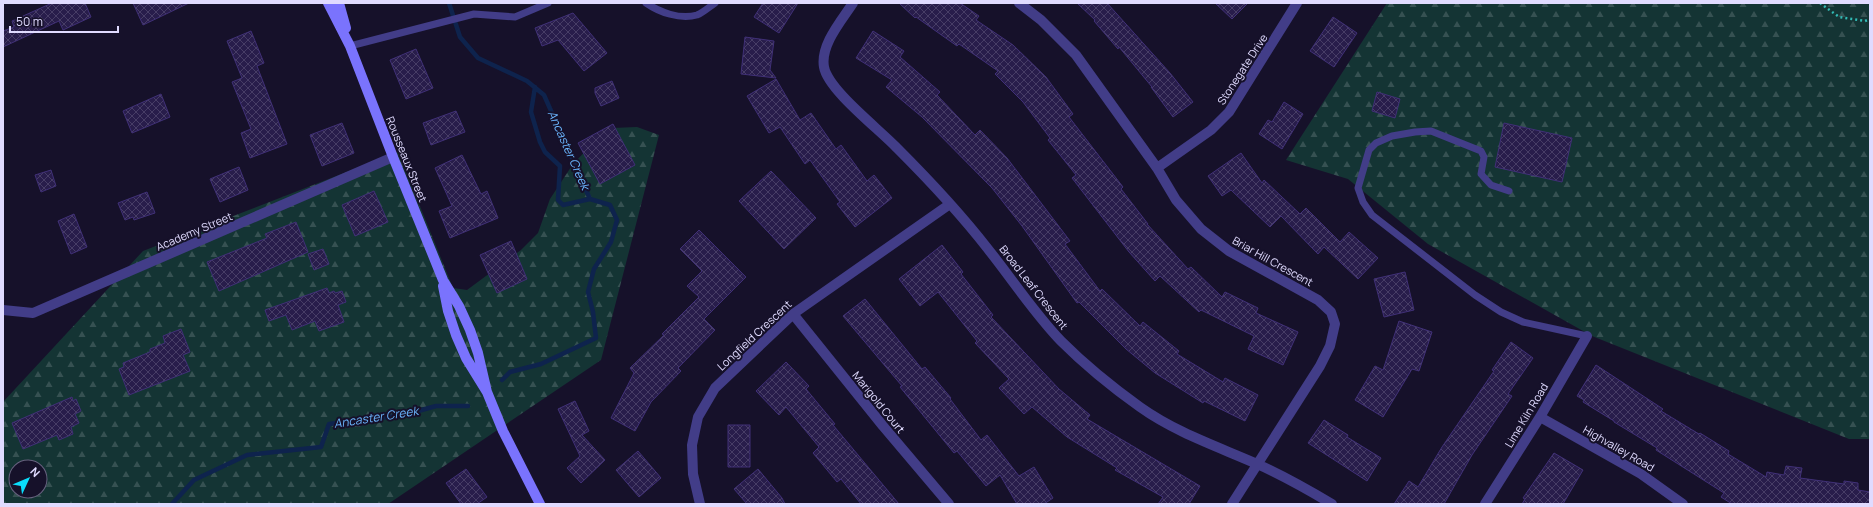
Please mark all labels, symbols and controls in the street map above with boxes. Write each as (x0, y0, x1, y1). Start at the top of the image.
scale bar (10, 8, 118, 34)
text: 50 m (16, 13, 43, 30)
street label: Stonegate Drive (1213, 30, 1271, 107)
water label: Ancaster Creek (544, 108, 595, 194)
street label: Rousseaux Street (383, 114, 431, 204)
street label: Academy Street (154, 208, 234, 254)
street label: Briar Hill Crescent (1230, 233, 1316, 289)
street label: Broad Leaf Crescent (996, 242, 1072, 332)
street label: Longfield Crescent (714, 297, 794, 373)
street label: Marigold Court (849, 368, 909, 436)
street label: Lime Kiln Road (1501, 380, 1551, 450)
water label: Ancaster Creek (333, 402, 421, 432)
street label: Highvalley Road (1581, 421, 1657, 475)
north arrow (8, 459, 48, 499)
text: N (27, 464, 44, 480)

